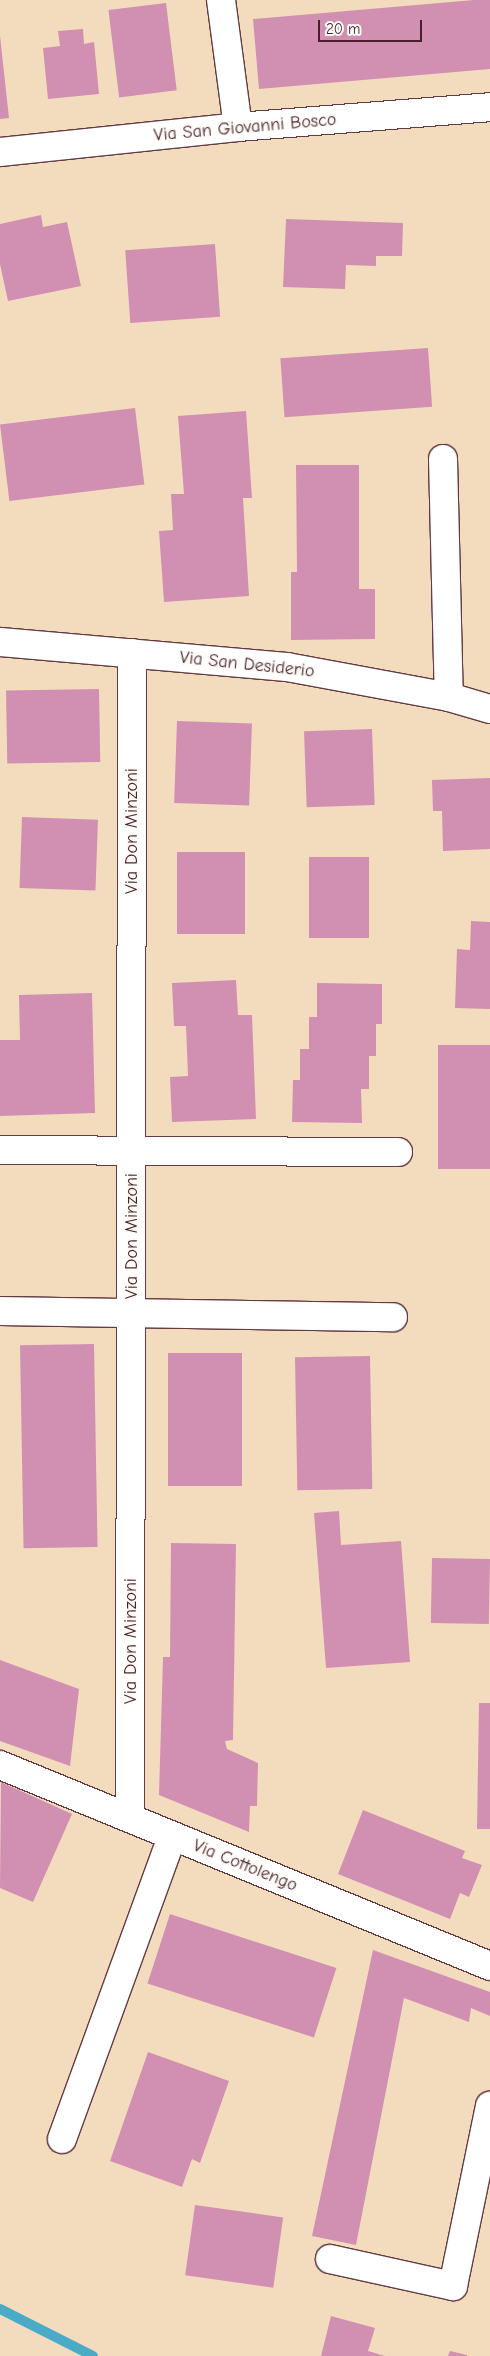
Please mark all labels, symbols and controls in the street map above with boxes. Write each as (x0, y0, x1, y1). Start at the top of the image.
scale bar (320, 10, 424, 42)
text: 20 m (326, 20, 360, 38)
street label: Via San Giovanni Bosco (153, 109, 337, 147)
street label: Via San Desiderio (179, 647, 315, 683)
street label: Via Don Minzoni (121, 768, 143, 894)
street label: Via Don Minzoni (121, 1173, 143, 1299)
street label: Via Don Minzoni (120, 1578, 142, 1704)
street label: Via Cottolengo (190, 1835, 300, 1897)

